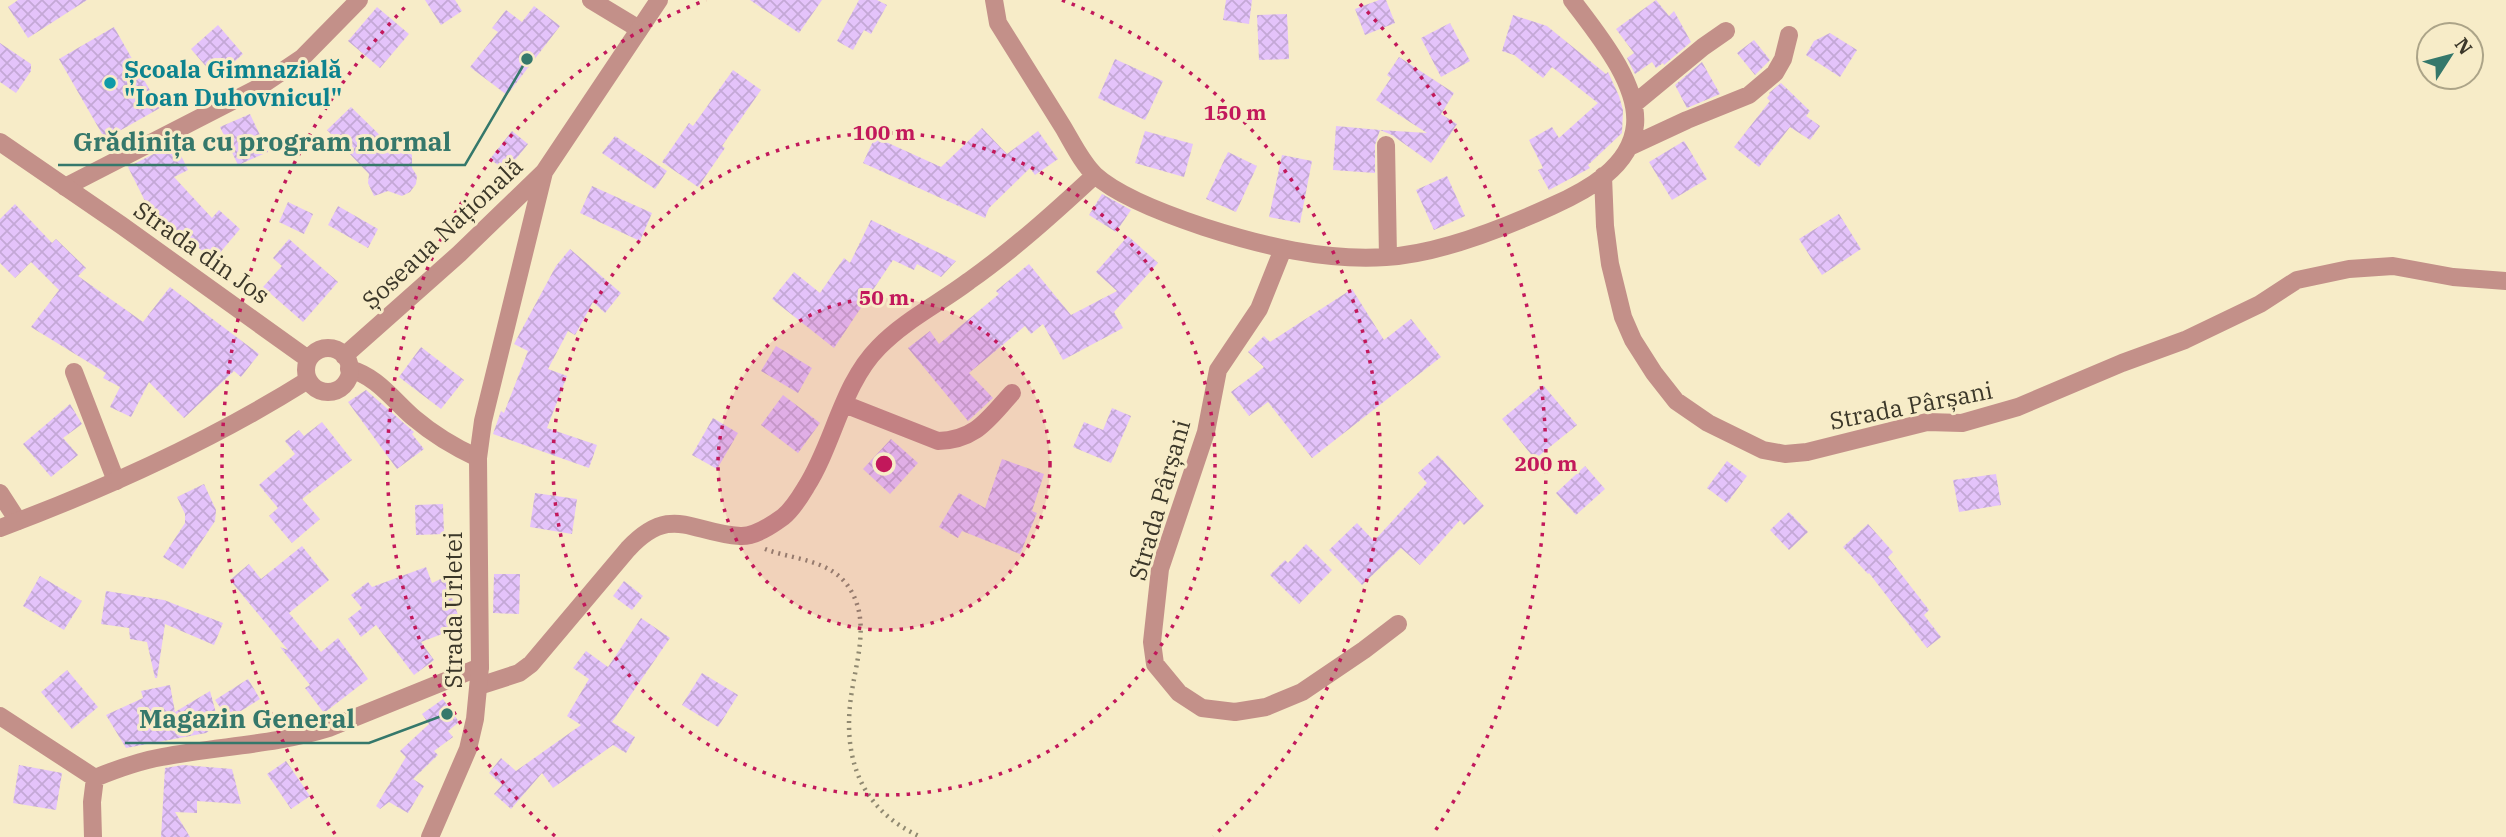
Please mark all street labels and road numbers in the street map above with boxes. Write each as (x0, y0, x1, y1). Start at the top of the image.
street label: Șoseaua Națională (355, 150, 529, 316)
street label: Strada din Jos (128, 193, 276, 311)
street label: Strada Pârșani (1827, 373, 1995, 437)
street label: Strada Pârșani (1121, 416, 1197, 584)
street label: Strada Urletei (437, 532, 469, 688)

